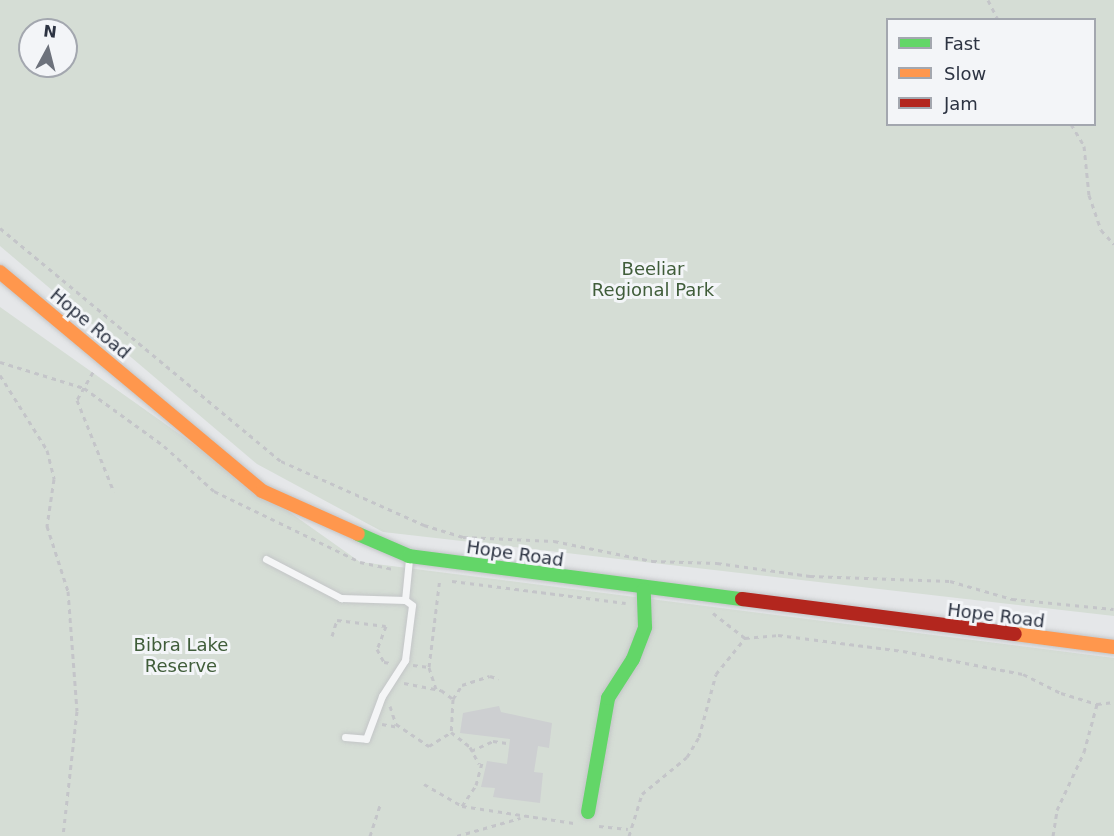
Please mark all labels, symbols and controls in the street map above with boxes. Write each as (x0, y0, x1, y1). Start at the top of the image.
north arrow (18, 18, 78, 78)
legend (886, 18, 1096, 126)
text: N (42, 21, 58, 42)
text: Fast (944, 33, 980, 54)
text: Slow (944, 63, 986, 84)
text: Jam (944, 93, 978, 114)
park label: Beeliar Regional Park (592, 259, 714, 302)
street label: Hope Road (46, 284, 134, 364)
street label: Hope Road (465, 536, 565, 572)
street label: Hope Road (946, 599, 1046, 633)
park label: Bibra Lake Reserve (134, 635, 228, 678)

